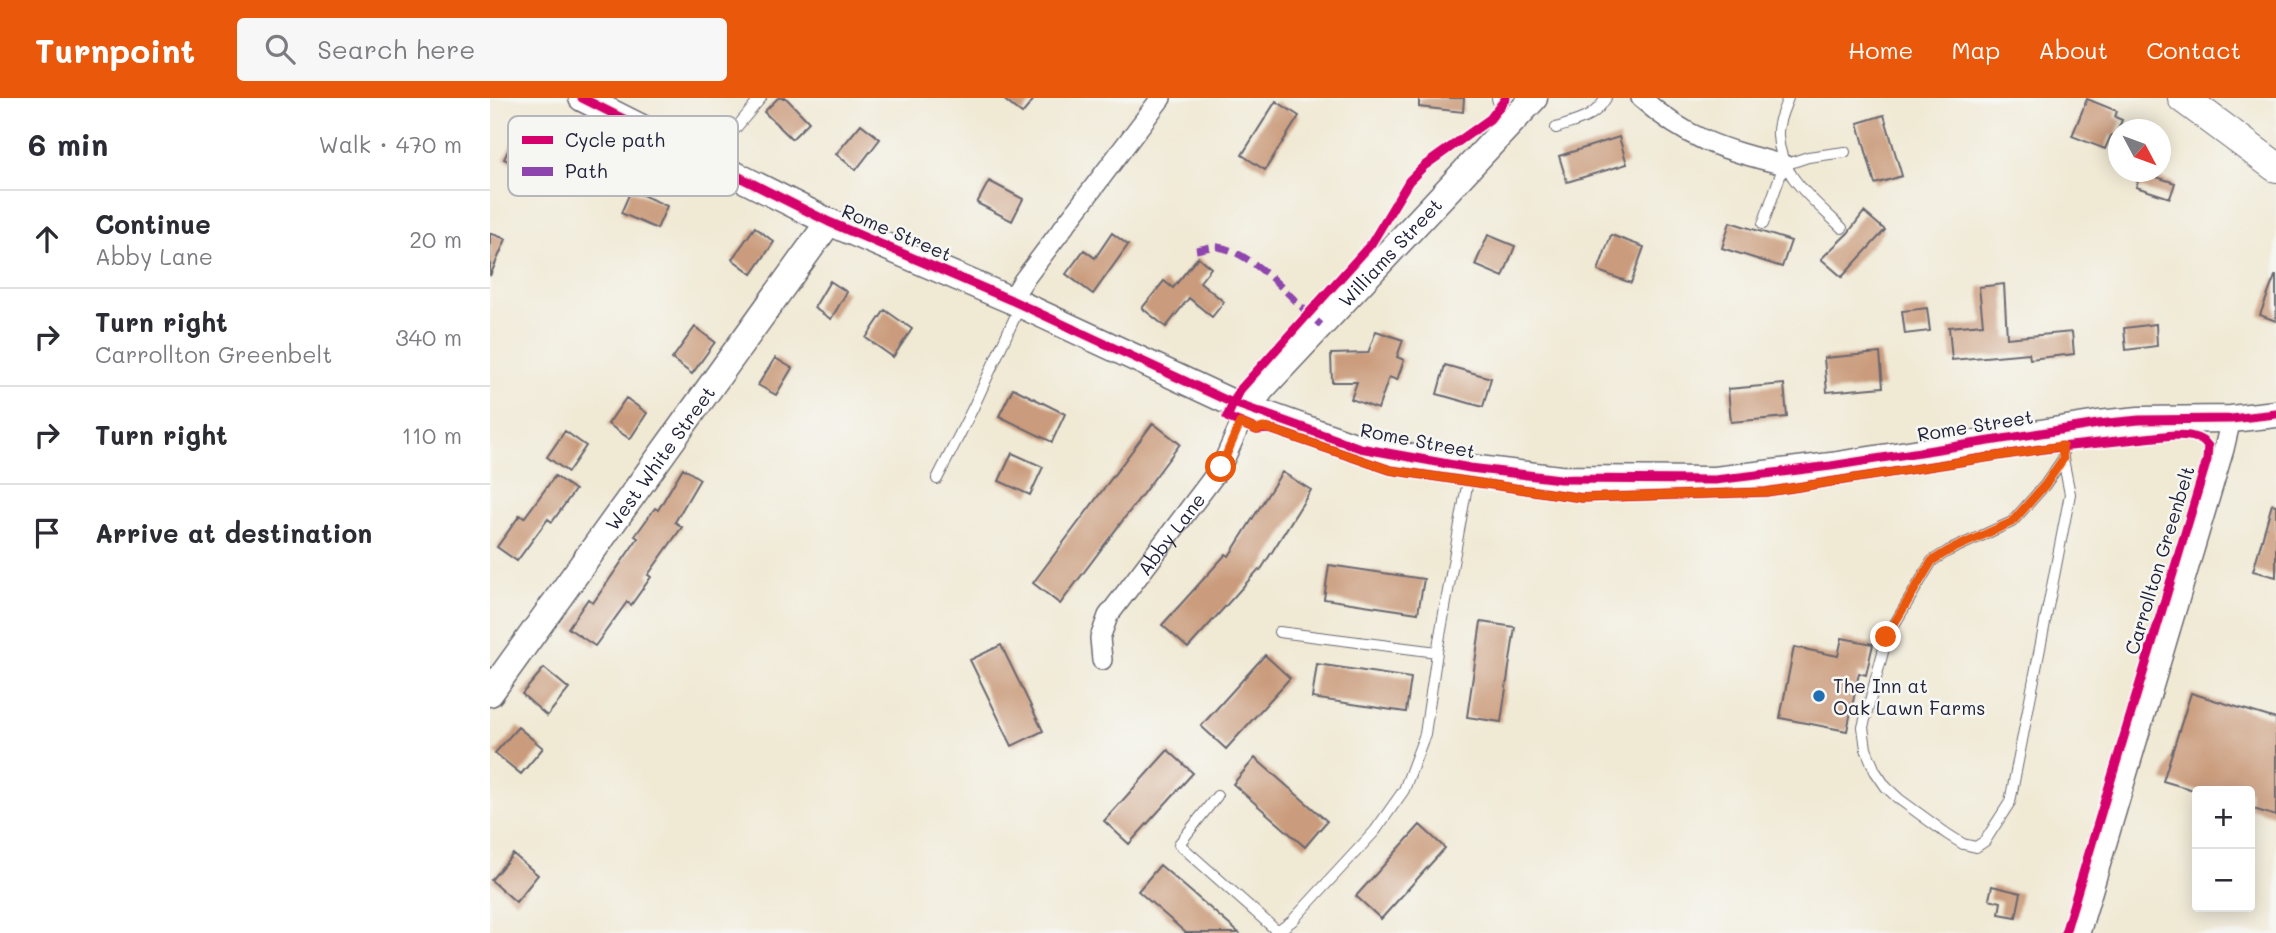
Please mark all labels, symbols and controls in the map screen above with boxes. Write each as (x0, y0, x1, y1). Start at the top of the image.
search box (237, 18, 727, 81)
text: Turnpoint (35, 28, 195, 71)
icon: search (261, 30, 299, 68)
text: Search here (317, 32, 475, 66)
text: Home (1848, 34, 1913, 65)
text: Map (1951, 34, 2000, 65)
text: About (2038, 34, 2108, 65)
text: Contact (2146, 34, 2241, 65)
legend (508, 116, 738, 196)
north arrow (2108, 119, 2171, 182)
text: 6 min (28, 124, 108, 164)
text: Cycle path (565, 127, 665, 152)
text: Walk · 470 m (319, 129, 462, 159)
text: Path (565, 158, 608, 183)
street label: Williams Street (1332, 192, 1447, 312)
street label: Rome Street (838, 198, 956, 266)
text: Continue (95, 207, 211, 241)
icon: ahead (28, 220, 66, 258)
text: 20 m (409, 224, 462, 254)
text: Abby Lane (95, 241, 213, 271)
text: Turn right (95, 305, 228, 339)
icon: right (28, 318, 66, 356)
text: 340 m (395, 322, 462, 352)
text: Carrollton Greenbelt (95, 339, 332, 369)
street label: West White Street (599, 380, 720, 535)
street label: Rome Street (1915, 404, 2035, 446)
icon: right (28, 416, 66, 454)
street label: Rome Street (1358, 417, 1478, 463)
text: Turn right (95, 418, 228, 452)
text: 110 m (402, 420, 462, 450)
route start (1205, 451, 1236, 482)
street label: Carrollton Greenbelt (2118, 463, 2200, 657)
street label: Abby Lane (1131, 487, 1210, 580)
icon: arrive (28, 514, 66, 552)
text: Arrive at destination (95, 516, 372, 550)
route end (1870, 621, 1901, 652)
place label: The Inn at Oak Lawn Farms (1833, 673, 1986, 720)
marker: The Inn at Oak Lawn Farms (1811, 688, 1827, 704)
map controls (2192, 786, 2255, 912)
button: + (2192, 786, 2255, 849)
button: − (2192, 849, 2255, 912)

